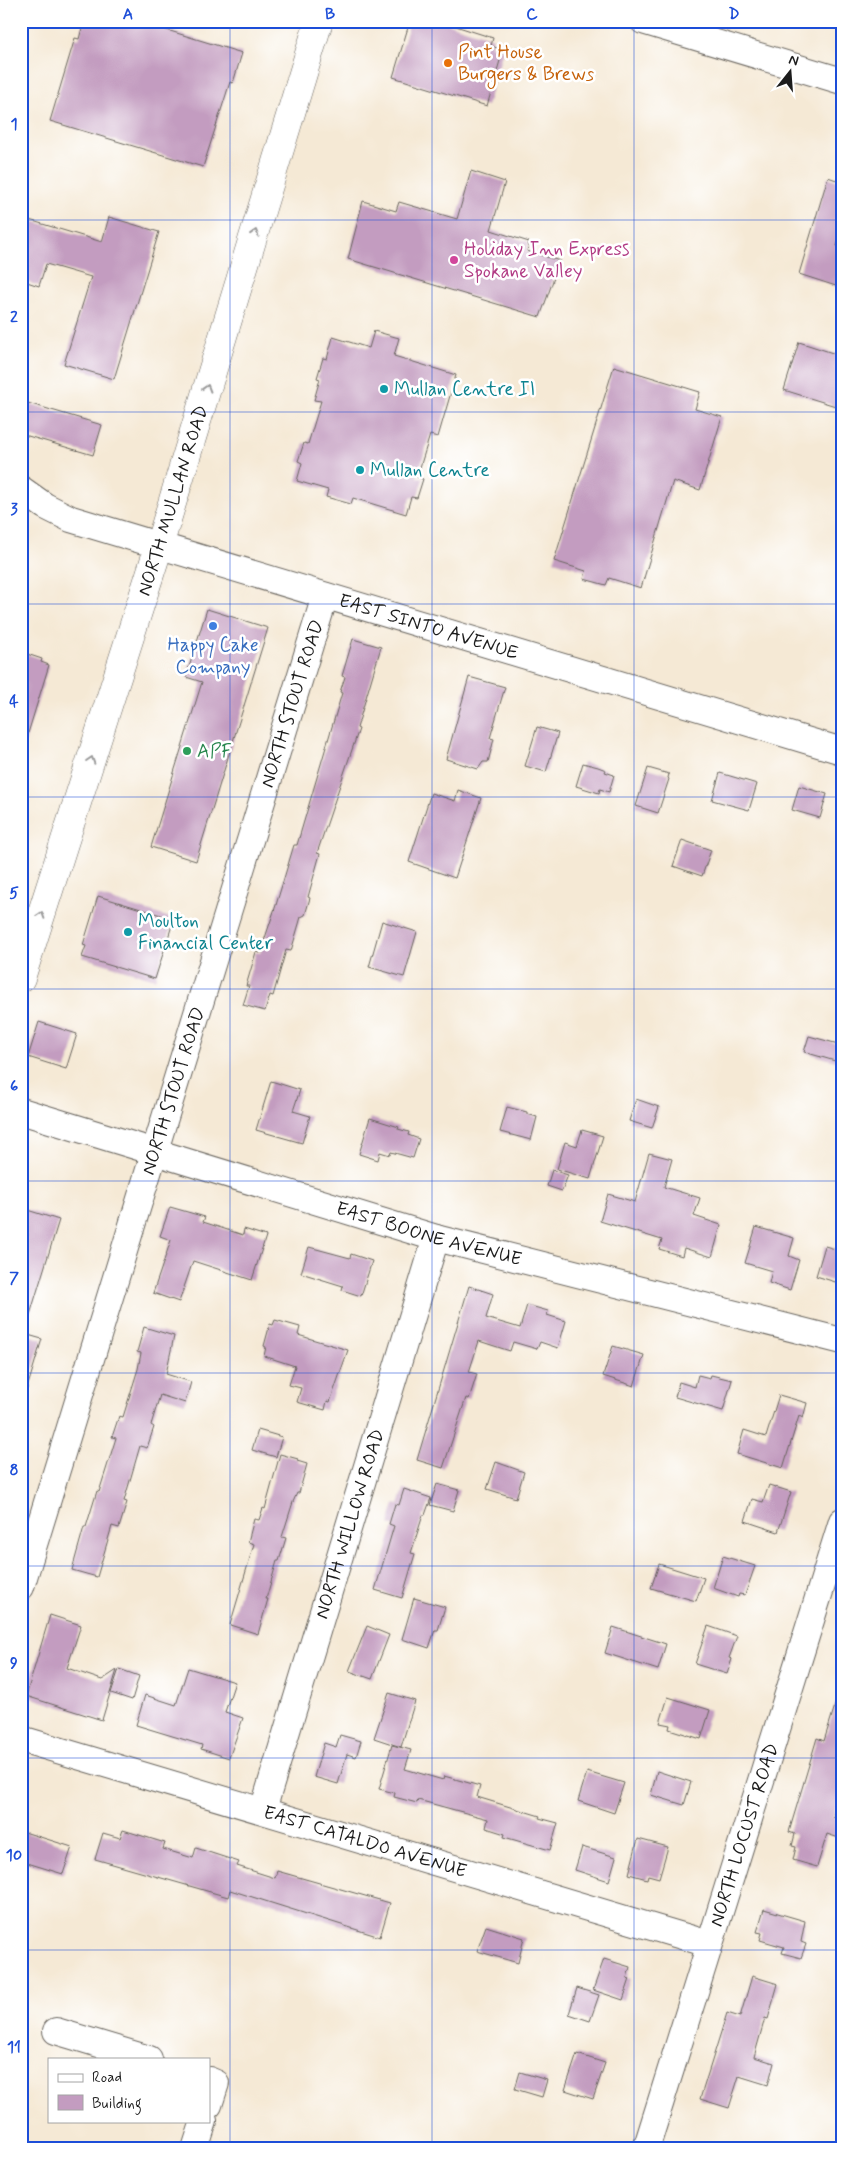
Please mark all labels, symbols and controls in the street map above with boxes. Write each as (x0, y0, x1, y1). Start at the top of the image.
text: A (123, 4, 133, 25)
text: B (325, 4, 335, 25)
text: C (526, 4, 538, 25)
text: D (728, 4, 740, 25)
place label: Pint House Burgers & Brews (458, 40, 595, 89)
north arrow (766, 48, 816, 98)
text: N (786, 51, 801, 70)
marker: Pint House Burgers & Brews (442, 57, 454, 69)
text: 1 (10, 114, 18, 135)
one-way arrow (249, 229, 259, 238)
place label: Holiday Inn Express Spokane Valley (464, 237, 630, 284)
marker: Holiday Inn Express Spokane Valley (448, 254, 460, 266)
text: 2 (10, 307, 18, 328)
place label: Mullan Centre II (394, 377, 535, 402)
marker: Mullan Centre II (378, 383, 390, 395)
one-way arrow (202, 385, 212, 393)
street label: NORTH MULLAN ROAD (131, 402, 214, 599)
place label: Mullan Centre (370, 458, 490, 483)
marker: Mullan Centre (354, 464, 366, 476)
text: 3 (10, 499, 18, 520)
street label: EAST SINTO AVENUE (336, 588, 521, 665)
street label: NORTH STOUT ROAD (254, 617, 330, 791)
marker: Happy Cake Company (207, 620, 219, 632)
place label: Happy Cake Company (168, 633, 258, 680)
text: 4 (9, 691, 19, 712)
place label: APF (197, 739, 232, 764)
marker: APF (181, 745, 193, 757)
one-way arrow (85, 757, 95, 765)
text: 5 (9, 883, 19, 904)
place label: Moulton Financial Center (138, 909, 273, 956)
one-way arrow (36, 912, 46, 920)
marker: Moulton Financial Center (122, 926, 134, 938)
street label: NORTH STOUT ROAD (136, 1004, 211, 1178)
text: 6 (10, 1076, 18, 1097)
street label: EAST BOONE AVENUE (333, 1196, 524, 1272)
text: 7 (9, 1268, 19, 1289)
street label: NORTH WILLOW ROAD (309, 1426, 390, 1622)
text: 8 (9, 1460, 19, 1481)
text: 9 (10, 1653, 18, 1674)
street label: NORTH LOCUST ROAD (704, 1740, 784, 1930)
street label: EAST CATALDO AVENUE (260, 1799, 470, 1884)
text: 10 (6, 1845, 22, 1866)
text: 11 (7, 2037, 21, 2058)
legend (48, 2058, 210, 2122)
text: Road (92, 2068, 122, 2088)
text: Building (92, 2094, 142, 2115)

